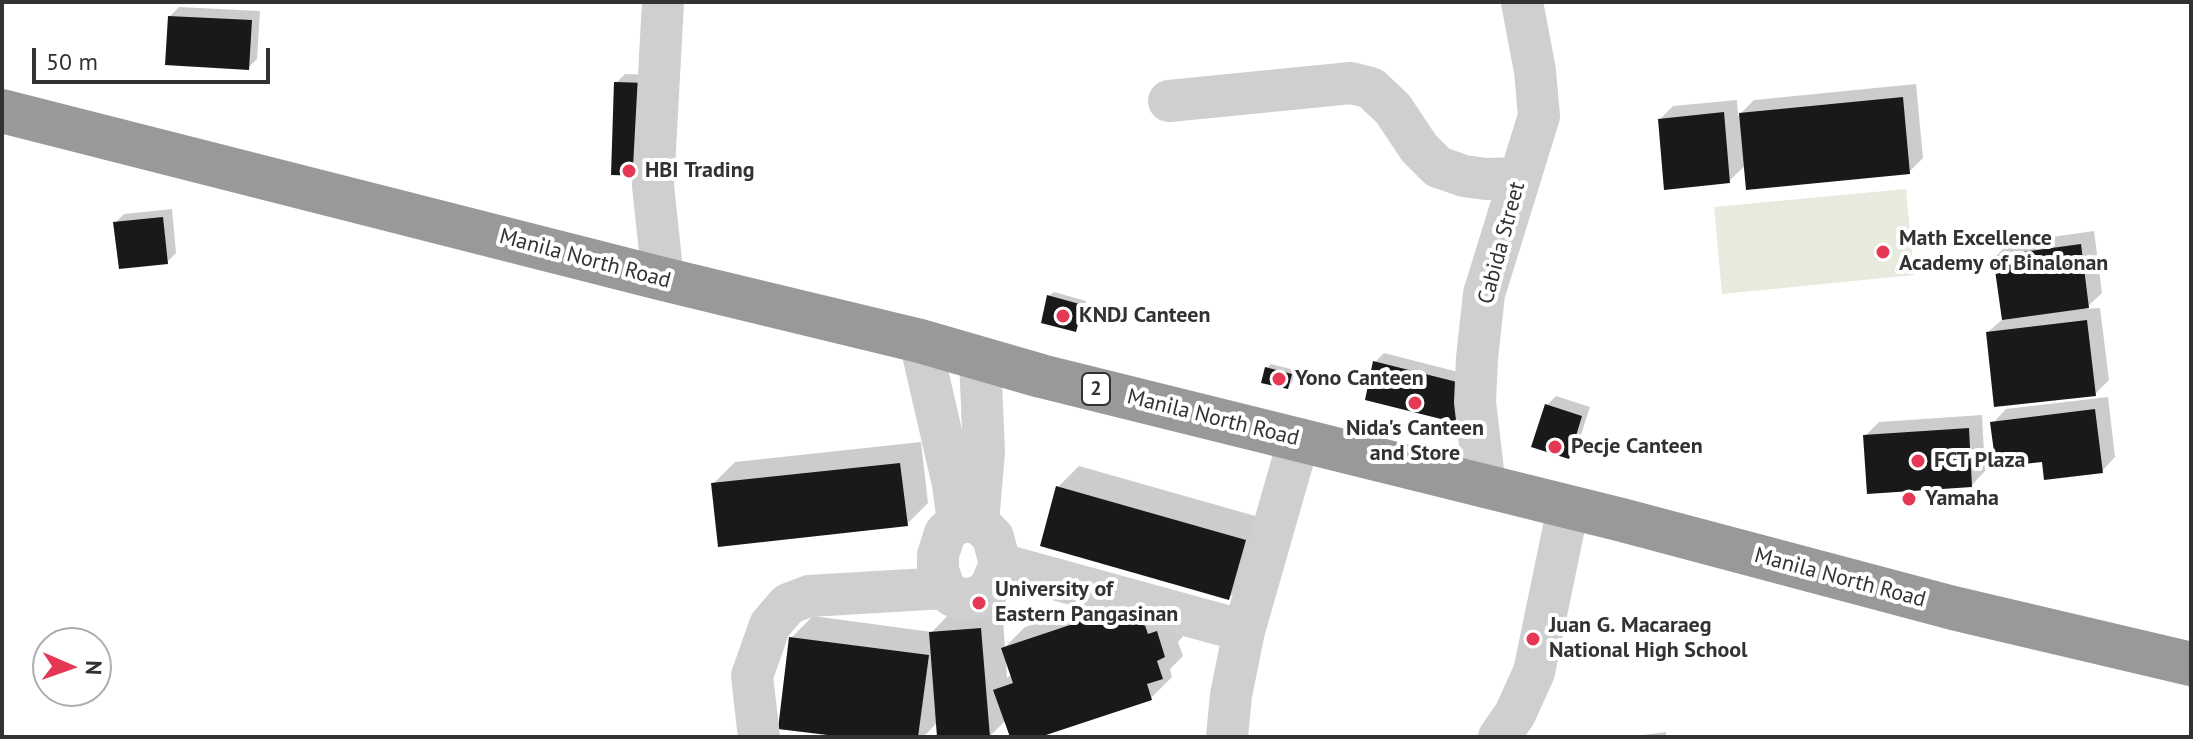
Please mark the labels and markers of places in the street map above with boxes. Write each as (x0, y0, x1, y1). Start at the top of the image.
place label: HBI Trading (645, 158, 755, 184)
marker: HBI Trading (620, 162, 638, 180)
place label: Math Excellence Academy of Binalonan (1899, 226, 2108, 278)
marker: Math Excellence Academy of Binalonan (1874, 243, 1892, 261)
place label: KNDJ Canteen (1079, 303, 1211, 329)
marker: KNDJ Canteen (1054, 307, 1072, 325)
place label: Yono Canteen (1295, 366, 1424, 392)
marker: Yono Canteen (1270, 370, 1288, 388)
marker: Nida's Canteen and Store (1406, 394, 1424, 412)
place label: Nida's Canteen and Store (1346, 416, 1484, 468)
place label: Pecje Canteen (1571, 434, 1703, 460)
marker: Pecje Canteen (1546, 438, 1564, 456)
place label: FCT Plaza (1934, 448, 2026, 474)
marker: FCT Plaza (1909, 452, 1927, 470)
place label: Yamaha (1925, 486, 1999, 512)
marker: Yamaha (1900, 490, 1918, 508)
place label: University of Eastern Pangasinan (995, 577, 1178, 628)
marker: University of Eastern Pangasinan (970, 594, 988, 612)
place label: Juan G. Macaraeg National High School (1549, 613, 1748, 664)
marker: Juan G. Macaraeg National High School (1524, 630, 1542, 648)

